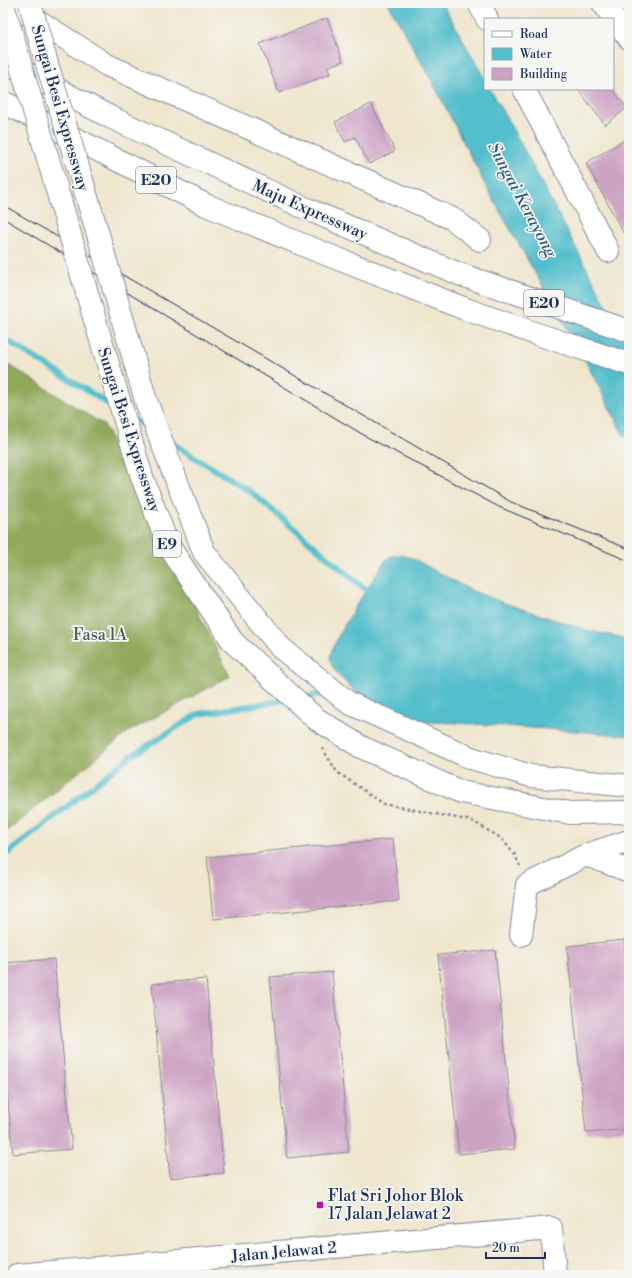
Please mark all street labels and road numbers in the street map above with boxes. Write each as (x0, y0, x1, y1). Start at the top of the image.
street label: Sungai Besi Expressway (27, 22, 93, 194)
road number: E20 (136, 167, 176, 193)
street label: Maju Expressway (249, 176, 371, 244)
road number: E20 (524, 290, 564, 316)
street label: Sungai Besi Expressway (93, 345, 165, 515)
road number: E9 (153, 531, 181, 557)
street label: Jalan Jelawat 2 (230, 1237, 337, 1267)

